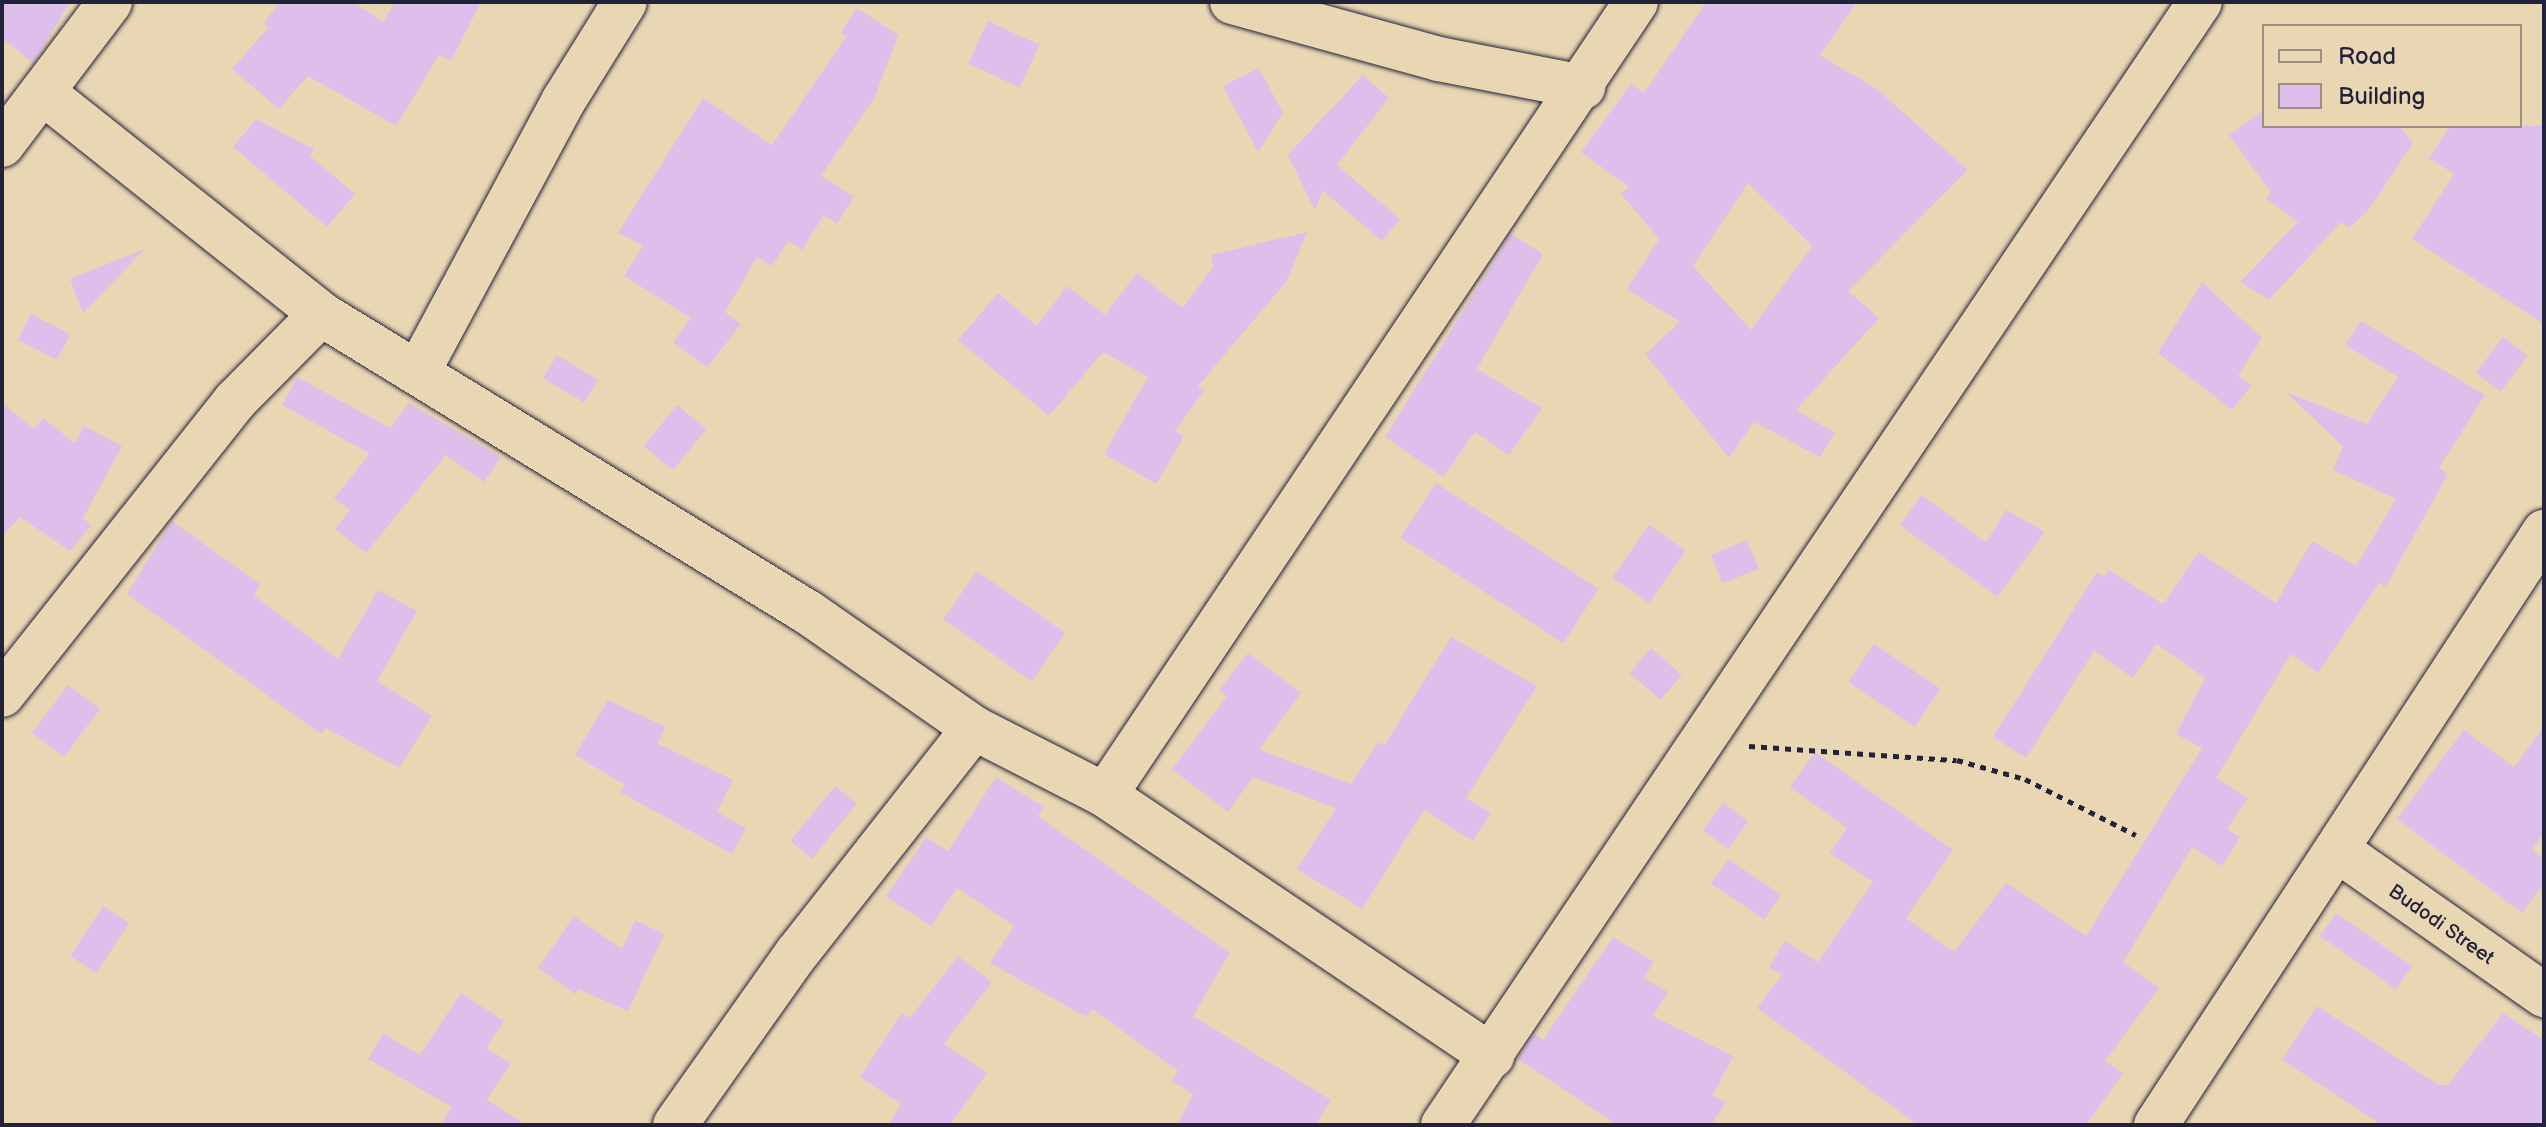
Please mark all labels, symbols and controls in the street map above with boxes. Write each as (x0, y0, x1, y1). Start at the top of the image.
legend (2262, 24, 2522, 128)
text: Road (2338, 42, 2396, 71)
text: Building (2338, 82, 2425, 111)
street label: Budodi Street (2383, 880, 2499, 970)

